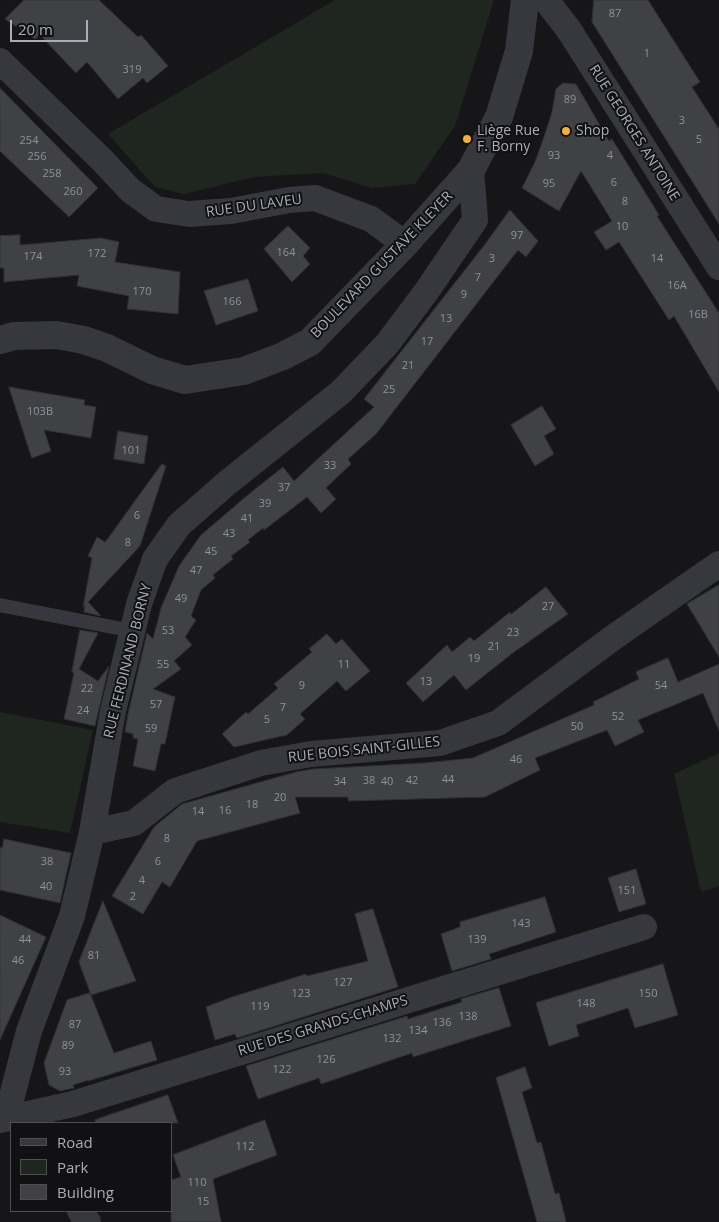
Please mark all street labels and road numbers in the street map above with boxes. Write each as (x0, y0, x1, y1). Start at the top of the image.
street label: RUE GEORGES ANTOINE (585, 62, 683, 204)
street label: BOULEVARD GUSTAVE KLEYER (307, 188, 457, 342)
street label: RUE DU LAVEU (205, 191, 303, 221)
street label: RUE FERDINAND BORNY (101, 582, 155, 740)
street label: RUE BOIS SAINT-GILLES (287, 734, 441, 766)
street label: RUE DES GRANDS-CHAMPS (236, 992, 410, 1060)

